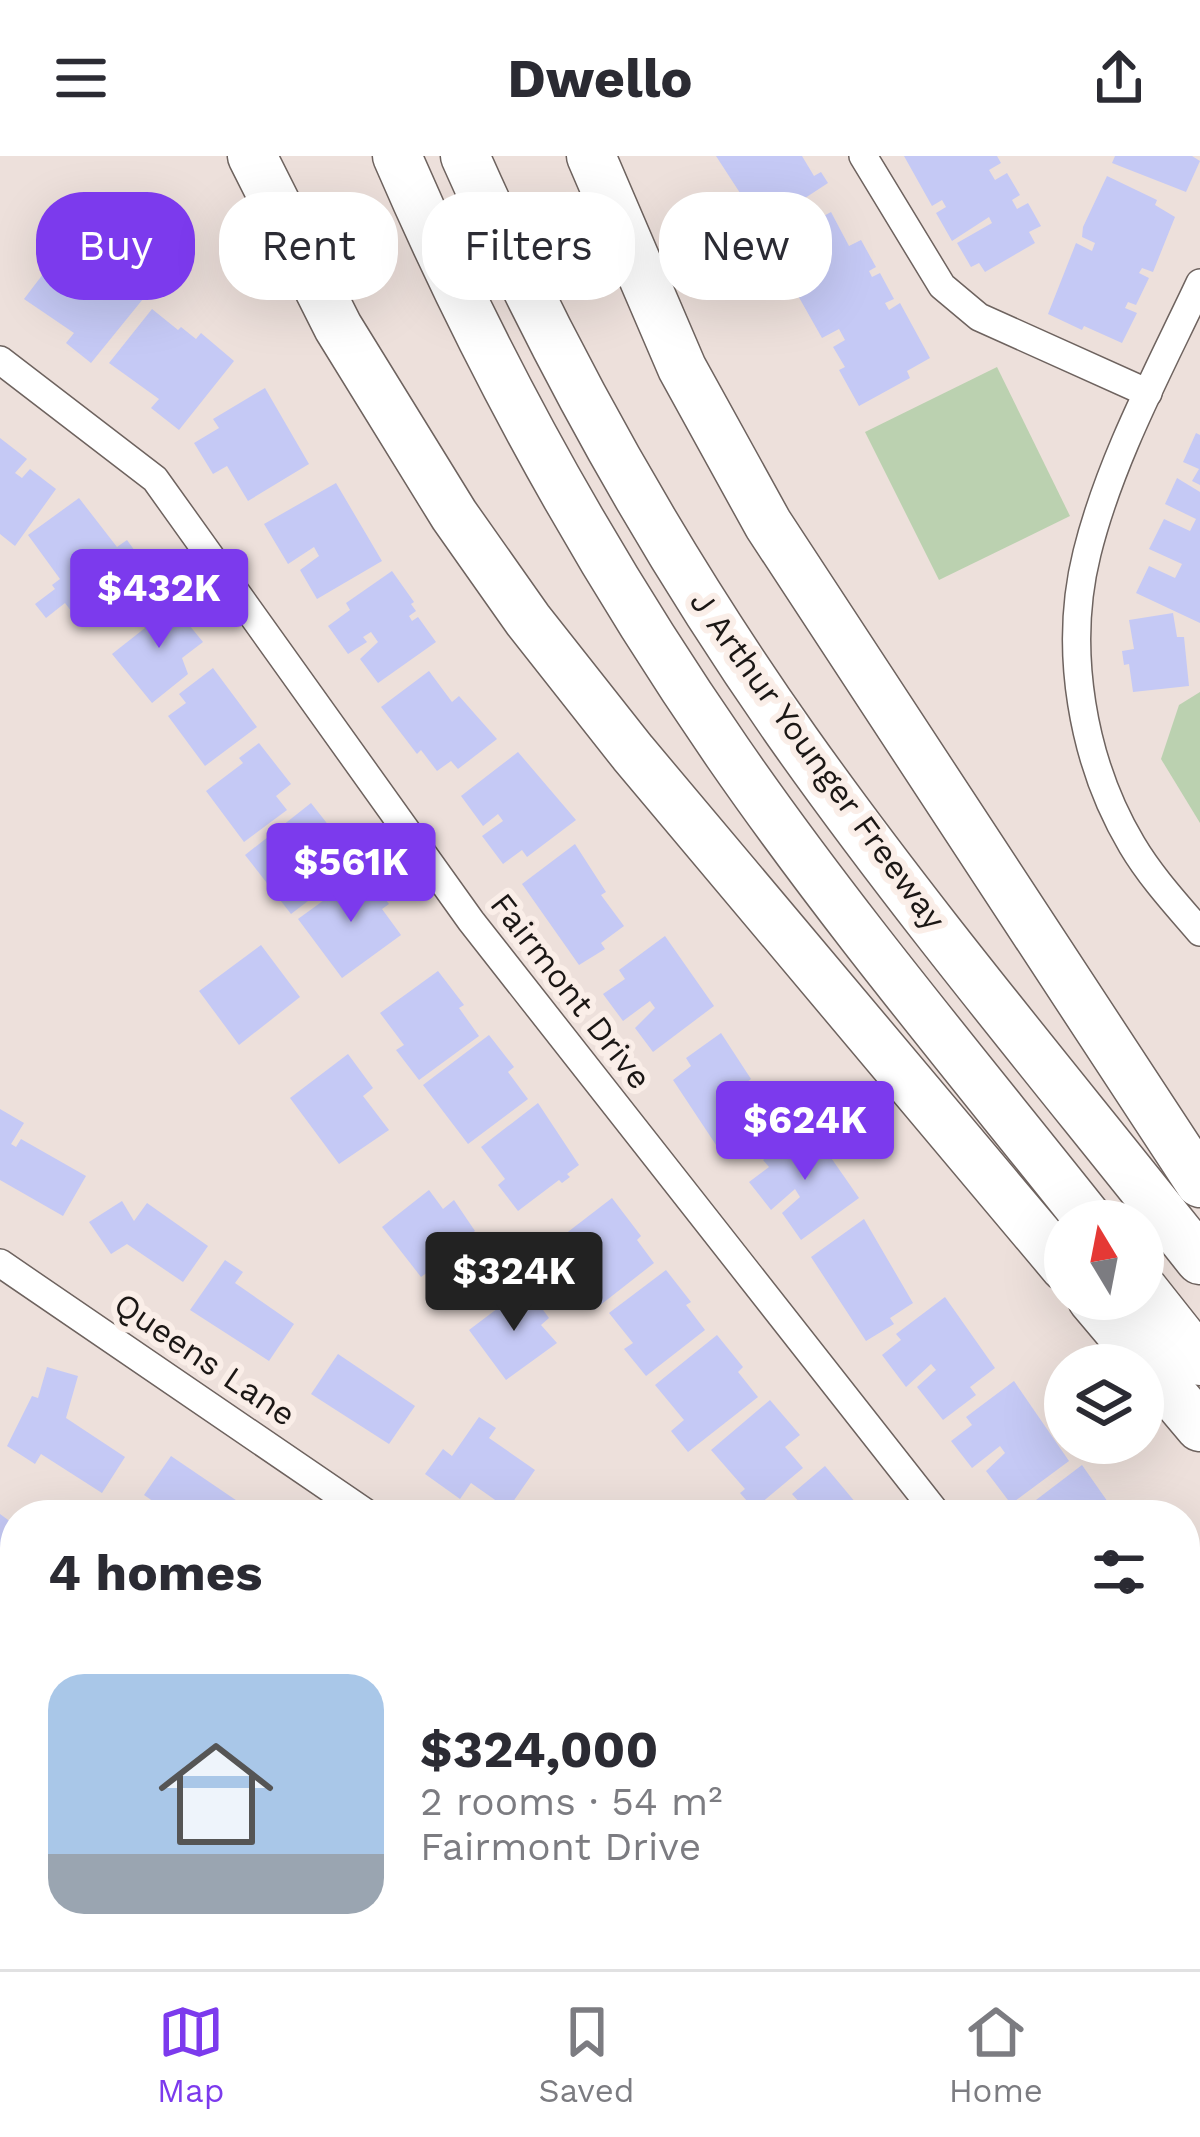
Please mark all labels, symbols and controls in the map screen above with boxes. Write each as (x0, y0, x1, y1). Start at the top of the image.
icon: menu (48, 45, 114, 111)
icon: share (1086, 45, 1152, 111)
text: Dwello (507, 47, 693, 110)
chip: Buy (36, 192, 195, 300)
chip: Rent (219, 192, 398, 300)
chip: Filters (422, 192, 635, 300)
chip: New (659, 192, 832, 300)
pin: $432K (75, 549, 243, 651)
text: $432K (97, 565, 221, 610)
street label: J Arthur Younger Freeway (682, 583, 954, 937)
pin: $561K (267, 823, 435, 925)
text: $561K (294, 839, 408, 884)
street label: Fairmont Drive (482, 885, 660, 1097)
pin: $624K (721, 1081, 889, 1183)
text: $624K (743, 1097, 867, 1142)
north arrow (1044, 1200, 1164, 1320)
map controls (1044, 1200, 1164, 1464)
pin: $324K (430, 1232, 598, 1334)
text: $324K (452, 1248, 576, 1293)
street label: Queens Lane (107, 1284, 303, 1434)
button: layers (1044, 1344, 1164, 1464)
icon: filters (1086, 1539, 1152, 1605)
text: 4 homes (48, 1543, 262, 1602)
text: $324,000 (420, 1720, 658, 1779)
icon: home (144, 1722, 288, 1866)
text: 2 rooms · 54 m² (420, 1779, 722, 1824)
text: Fairmont Drive (420, 1824, 701, 1869)
tab: Map (157, 1999, 224, 2110)
tab: Saved (539, 1999, 634, 2110)
tab: Home (949, 1999, 1043, 2110)

